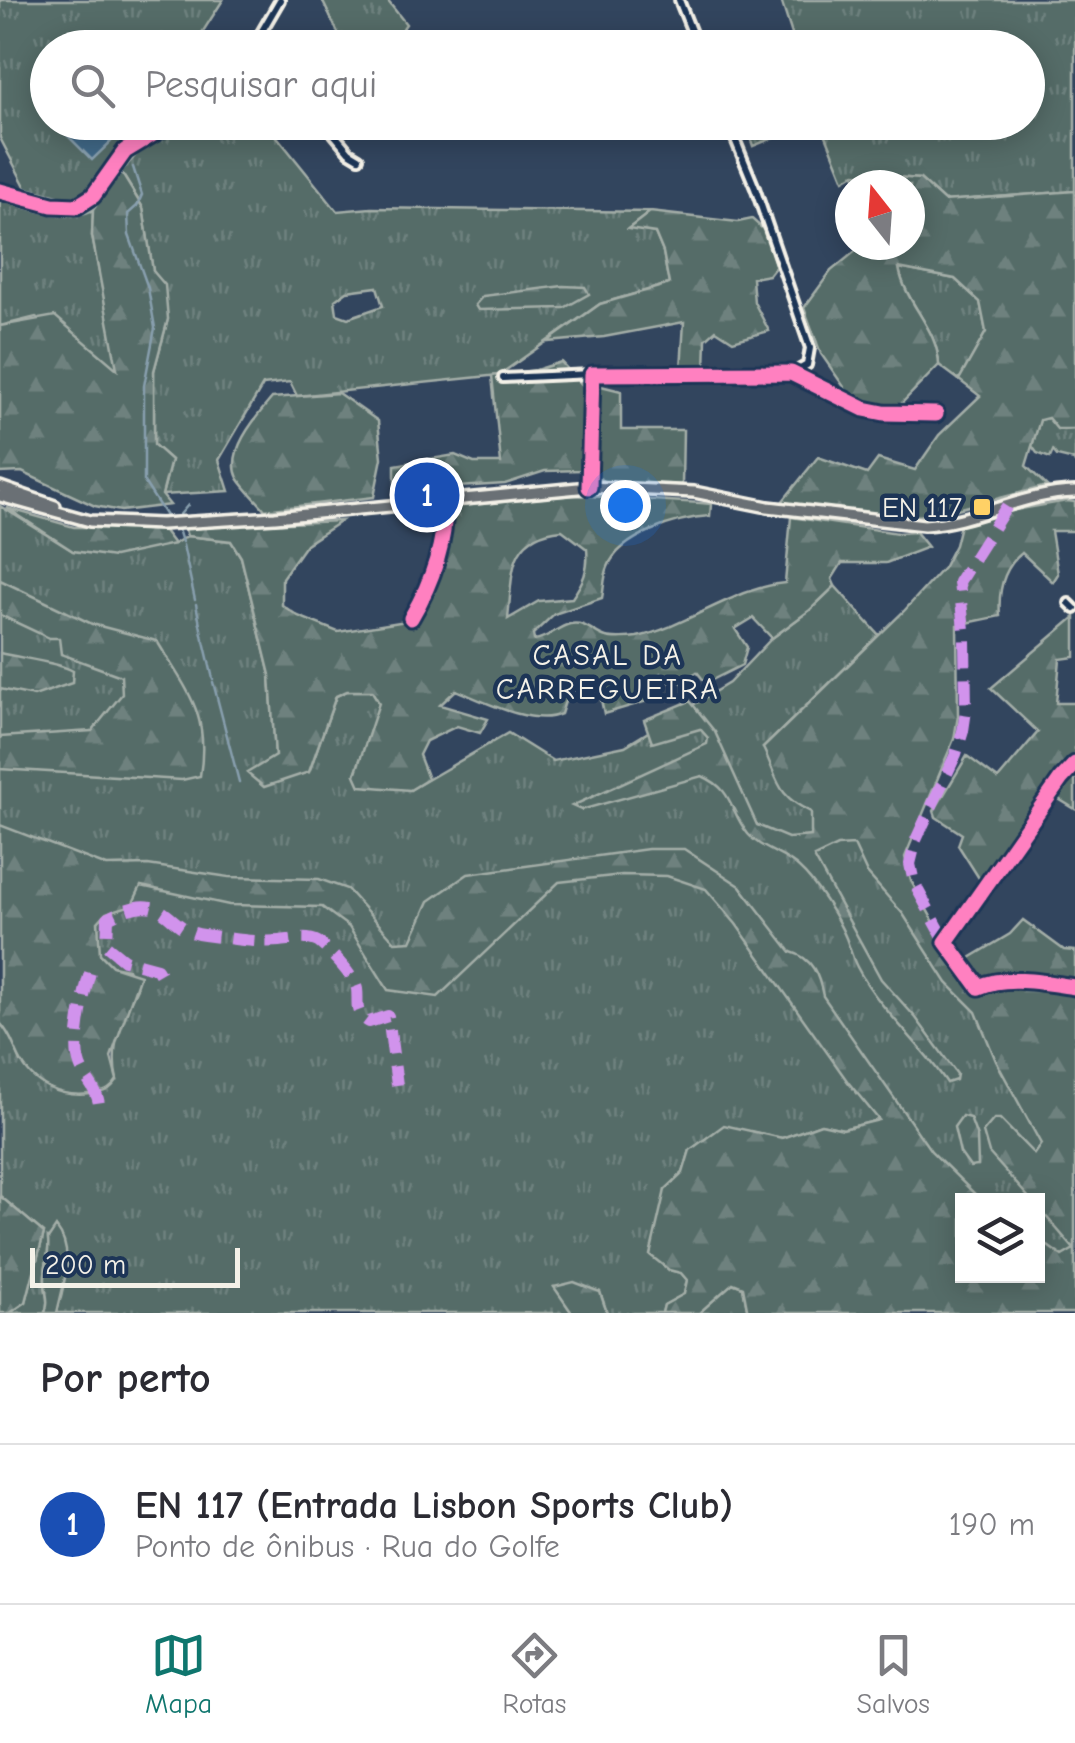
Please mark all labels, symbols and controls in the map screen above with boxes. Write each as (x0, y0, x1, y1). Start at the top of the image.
search box (30, 30, 1045, 140)
icon: search (65, 58, 120, 113)
text: Pesquisar aqui (145, 63, 377, 107)
north arrow (835, 170, 925, 260)
pin: 1 (394, 458, 460, 532)
your location (600, 480, 651, 531)
place label: EN 117 (882, 492, 962, 524)
marker: EN 117 (971, 496, 993, 518)
district label: CASAL DA CARREGUEIRA (496, 638, 720, 707)
map controls (955, 1193, 1045, 1283)
button: layers (955, 1193, 1045, 1283)
scale bar (30, 1243, 240, 1288)
text: 200 m (45, 1249, 126, 1281)
text: Por perto (40, 1354, 211, 1403)
text: EN 117 (Entrada Lisbon Sports Club) (135, 1484, 733, 1528)
text: 1 (66, 1506, 79, 1543)
text: 190 m (949, 1506, 1035, 1543)
text: Ponto de ônibus · Rua do Golfe (135, 1528, 560, 1565)
tab: Mapa (145, 1628, 212, 1720)
tab: Rotas (502, 1628, 567, 1720)
tab: Salvos (857, 1628, 930, 1720)

